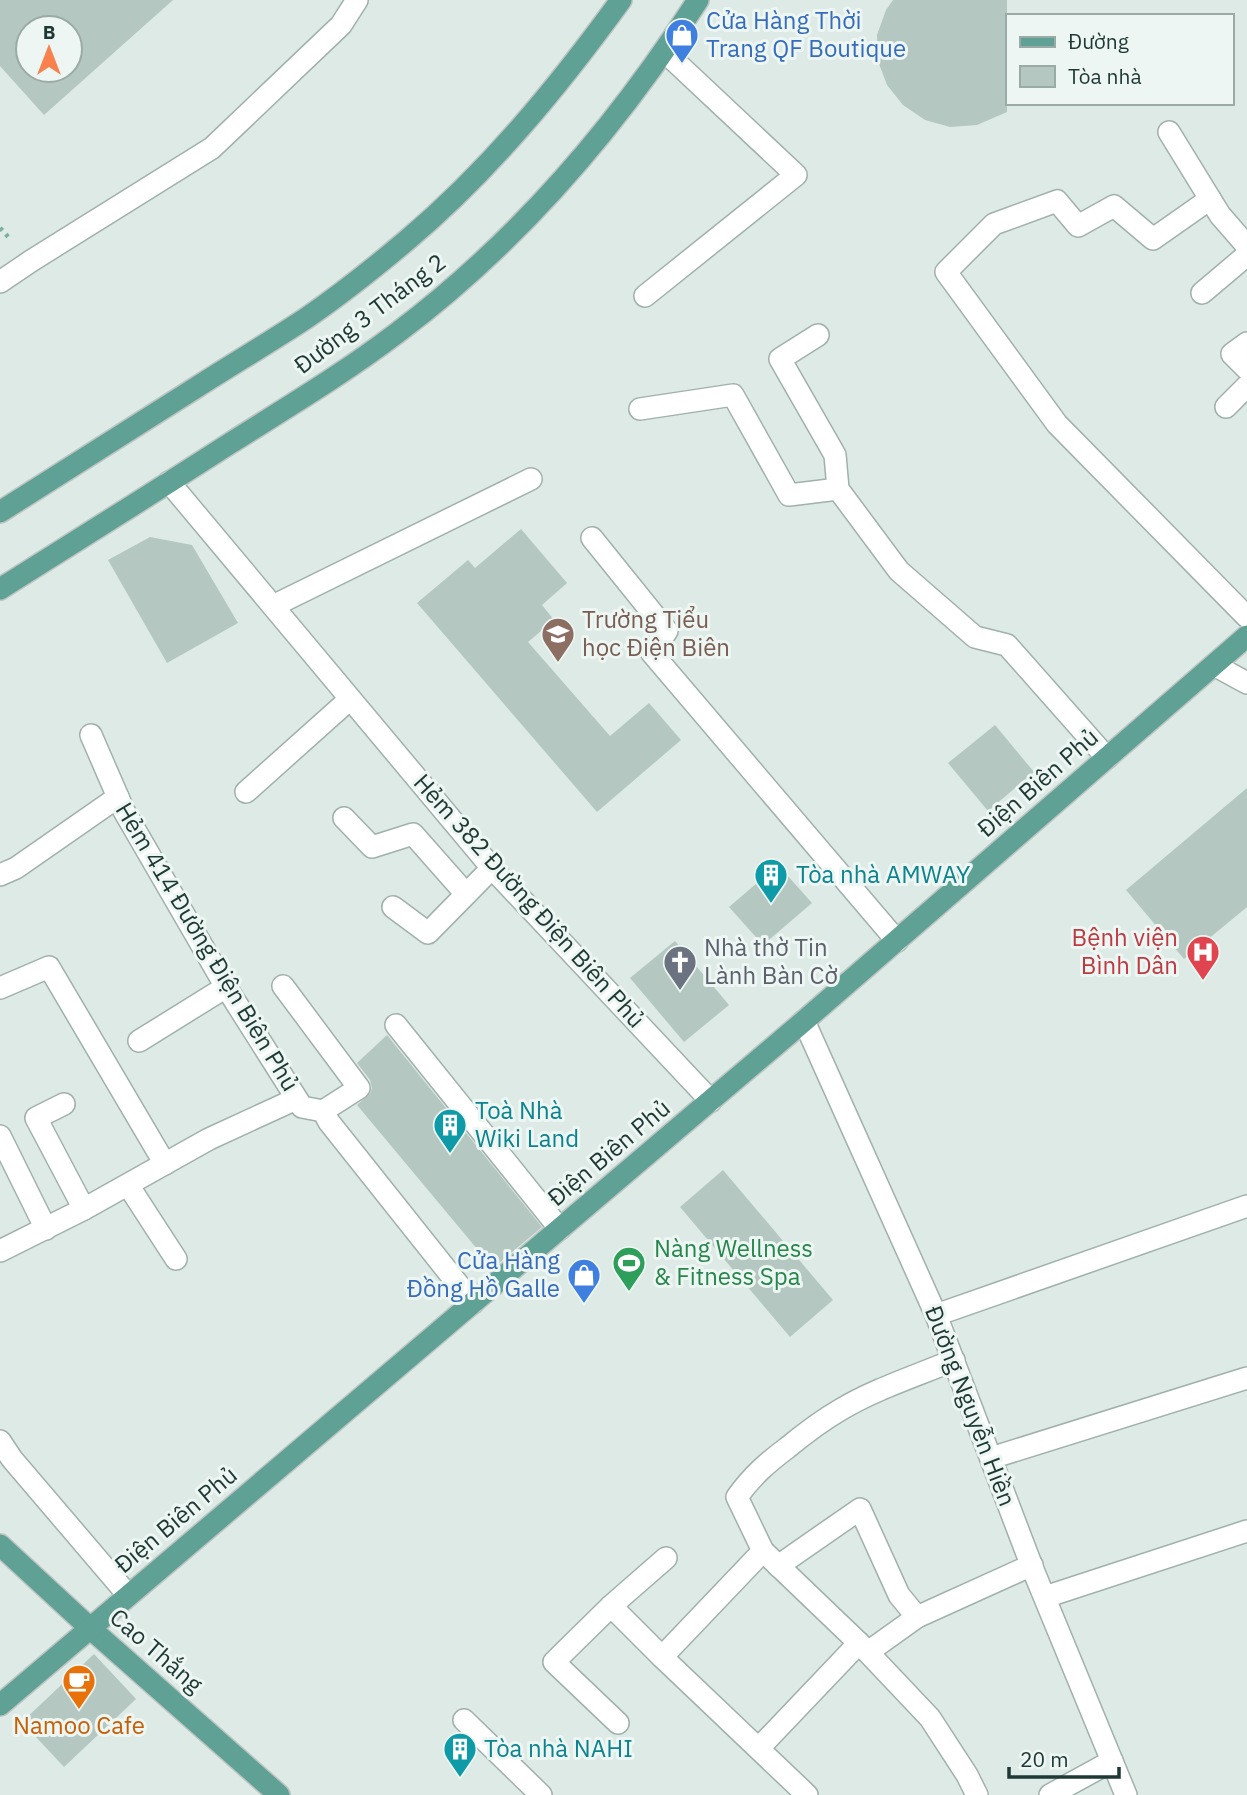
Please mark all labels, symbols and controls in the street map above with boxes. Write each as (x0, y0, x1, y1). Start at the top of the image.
place label: Cửa Hàng Thời Trang QF Boutique (706, 4, 906, 64)
north arrow (14, 14, 84, 84)
legend (1006, 14, 1233, 105)
shop icon: Cửa Hàng Thời Trang QF Boutique (663, 16, 701, 65)
text: B (43, 20, 55, 44)
text: Đường (1068, 27, 1129, 55)
text: Tòa nhà (1068, 62, 1142, 90)
street label: Đường 3 Tháng 2 (287, 246, 452, 381)
place label: Trường Tiểu học Điện Biên (582, 603, 730, 663)
school or university icon: Trường Tiểu học Điện Biên (539, 615, 577, 664)
street label: Điện Biên Phủ (970, 721, 1105, 844)
street label: Hẻm 382 Đường Điện Biên Phủ (407, 766, 653, 1034)
street label: Hẻm 414 Đường Điện Biên Phủ (109, 796, 307, 1097)
building icon: Tòa nhà AMWAY (752, 856, 790, 905)
place label: Tòa nhà AMWAY (796, 858, 970, 890)
place label: Bệnh viện Bình Dân (1072, 921, 1178, 981)
place label: Nhà thờ Tin Lành Bàn Cờ (704, 931, 838, 991)
hospital icon: Bệnh viện Bình Dân (1184, 933, 1222, 982)
church icon: Nhà thờ Tin Lành Bàn Cờ (661, 943, 699, 992)
street label: Điện Biên Phủ (540, 1092, 676, 1213)
place label: Toà Nhà Wiki Land (475, 1094, 579, 1154)
building icon: Toà Nhà Wiki Land (431, 1106, 469, 1155)
place label: Nàng Wellness & Fitness Spa (654, 1232, 813, 1292)
place label: Cửa Hàng Đồng Hồ Galle (407, 1244, 560, 1304)
sports icon: Nàng Wellness & Fitness Spa (610, 1244, 648, 1293)
shop icon: Cửa Hàng Đồng Hồ Galle (565, 1256, 603, 1305)
street label: Đường Nguyễn Hiền (918, 1301, 1024, 1511)
street label: Điện Biên Phủ (107, 1459, 243, 1580)
street label: Cao Thắng (103, 1601, 210, 1700)
cafe icon: Namoo Cafe (60, 1662, 98, 1711)
place label: Namoo Cafe (13, 1709, 145, 1741)
building icon: Tòa nhà NAHI (441, 1730, 479, 1779)
place label: Tòa nhà NAHI (484, 1732, 633, 1764)
scale bar (1009, 1736, 1119, 1780)
text: 20 m (1020, 1745, 1069, 1773)

